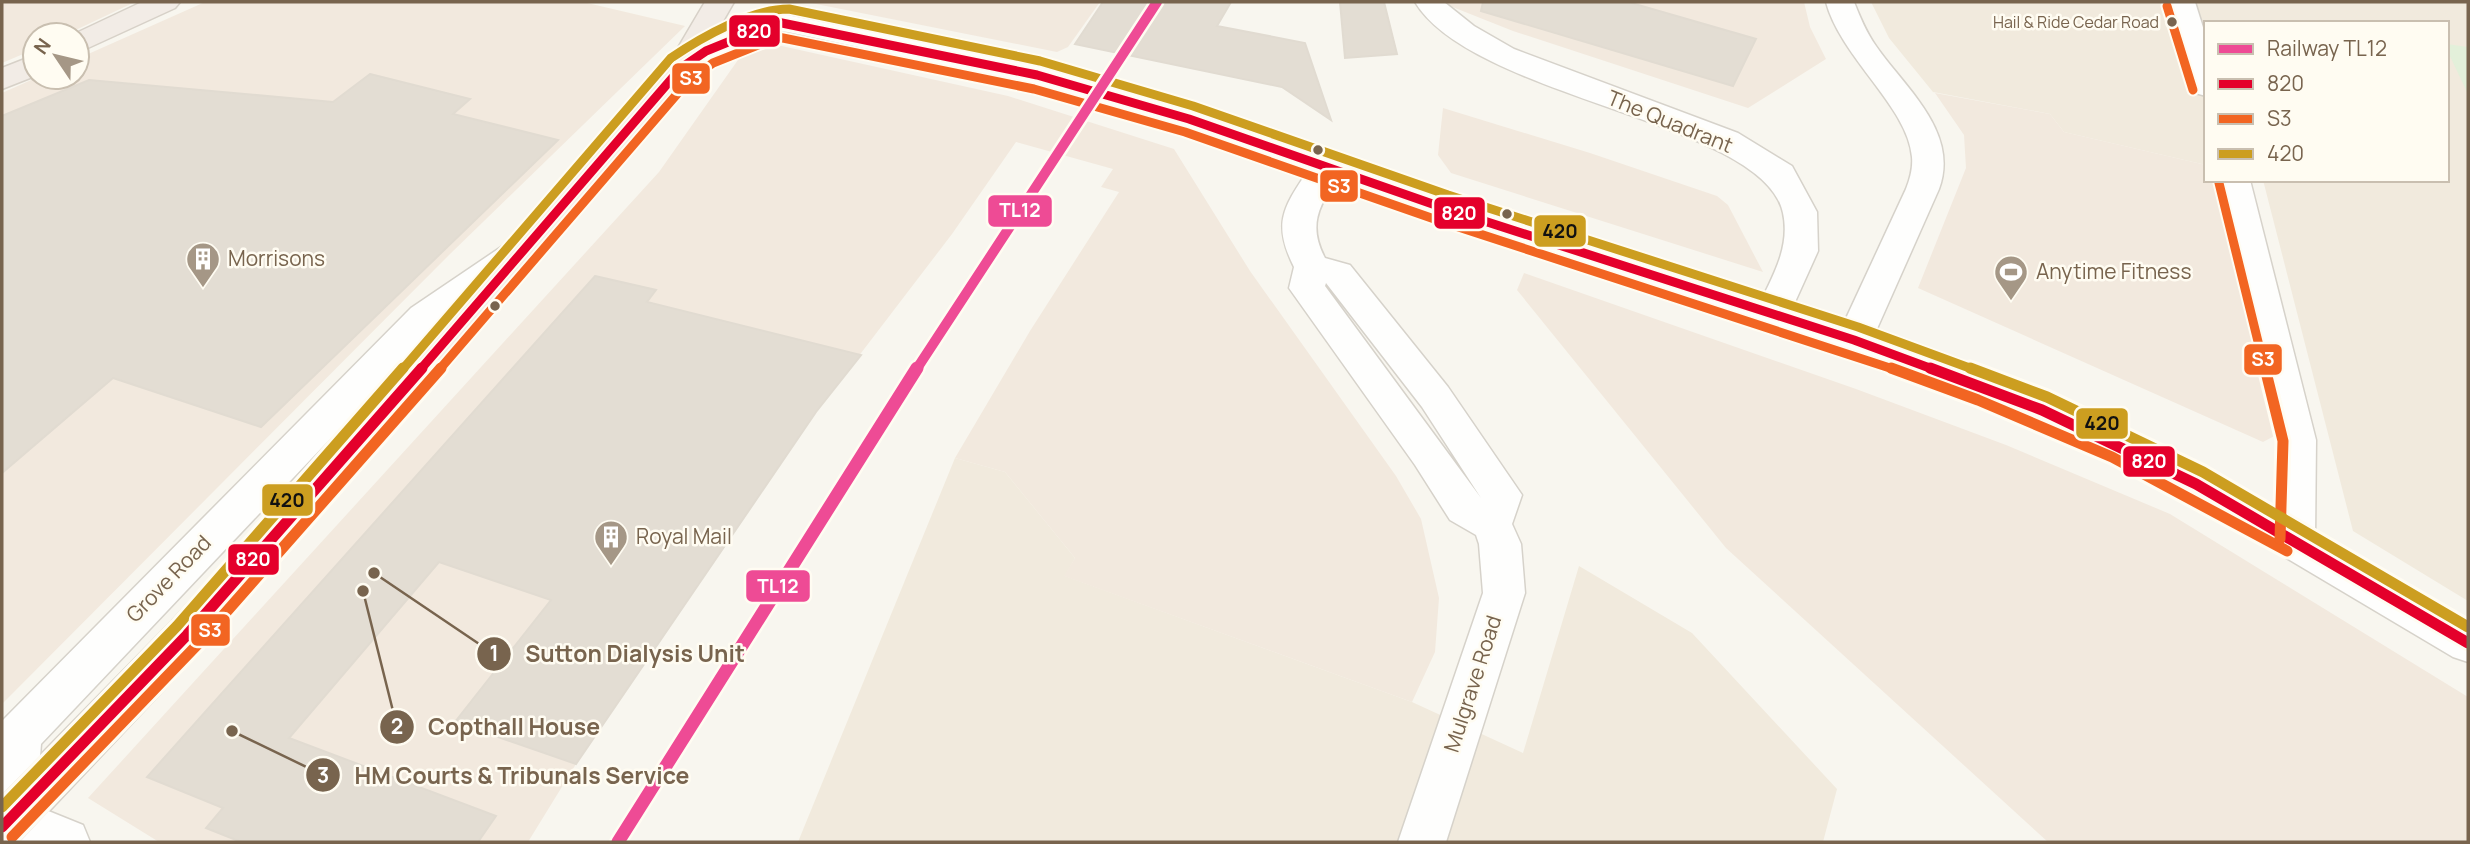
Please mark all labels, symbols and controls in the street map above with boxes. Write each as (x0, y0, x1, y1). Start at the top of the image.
place label: Hail & Ride Cedar Road (1993, 11, 2159, 33)
line badge: 820 (728, 14, 781, 48)
marker: Hail & Ride Cedar Road (2165, 15, 2179, 29)
text: 820 (736, 18, 772, 44)
north arrow (21, 21, 91, 91)
legend (2204, 21, 2449, 182)
text: N (28, 33, 57, 59)
text: Railway TL12 (2267, 34, 2387, 62)
line badge: S3 (671, 62, 711, 95)
text: S3 (679, 65, 703, 91)
text: 820 (2267, 69, 2304, 97)
street label: The Quadrant (1603, 83, 1737, 159)
text: S3 (2267, 104, 2292, 132)
text: 420 (2267, 139, 2304, 167)
unlabelled marker (1311, 143, 1325, 157)
line badge: S3 (1319, 169, 1359, 203)
text: S3 (1327, 173, 1351, 199)
line badge: TL12 (987, 194, 1053, 228)
line badge: 820 (1433, 196, 1486, 230)
text: TL12 (999, 197, 1041, 223)
text: 820 (1441, 200, 1477, 226)
unlabelled marker (1500, 207, 1514, 221)
line badge: 420 (1533, 214, 1587, 248)
text: 420 (1542, 218, 1578, 244)
building icon: Morrisons (184, 240, 222, 289)
place label: Morrisons (228, 244, 325, 272)
sports icon: Anytime Fitness (1992, 253, 2030, 302)
place label: Anytime Fitness (2036, 257, 2191, 285)
unlabelled marker (488, 299, 502, 313)
line badge: S3 (2243, 343, 2283, 376)
text: S3 (2251, 346, 2275, 372)
line badge: 420 (2075, 407, 2129, 440)
text: 420 (2084, 410, 2120, 436)
line badge: 820 (2122, 445, 2176, 478)
text: 820 (2131, 448, 2167, 474)
line badge: 420 (261, 483, 314, 517)
text: 420 (269, 487, 305, 513)
building icon: Royal Mail (592, 518, 630, 567)
place label: Royal Mail (636, 522, 732, 550)
street label: Grove Road (120, 529, 217, 628)
line badge: 820 (227, 543, 280, 576)
text: 820 (235, 546, 271, 572)
line badge: TL12 (745, 569, 811, 603)
text: TL12 (757, 573, 799, 599)
street label: Mulgrave Road (1437, 612, 1507, 756)
line badge: S3 (190, 613, 231, 647)
text: S3 (198, 617, 222, 643)
callout: Sutton Dialysis Unit (476, 632, 759, 676)
text: Sutton Dialysis Unit (525, 637, 745, 669)
text: 1 (489, 639, 499, 667)
callout: Copthall House (379, 705, 614, 749)
text: Copthall House (428, 710, 600, 742)
text: 2 (391, 712, 403, 740)
callout: HM Courts & Tribunals Service (306, 753, 703, 797)
text: HM Courts & Tribunals Service (355, 759, 690, 791)
text: 3 (317, 761, 329, 789)

